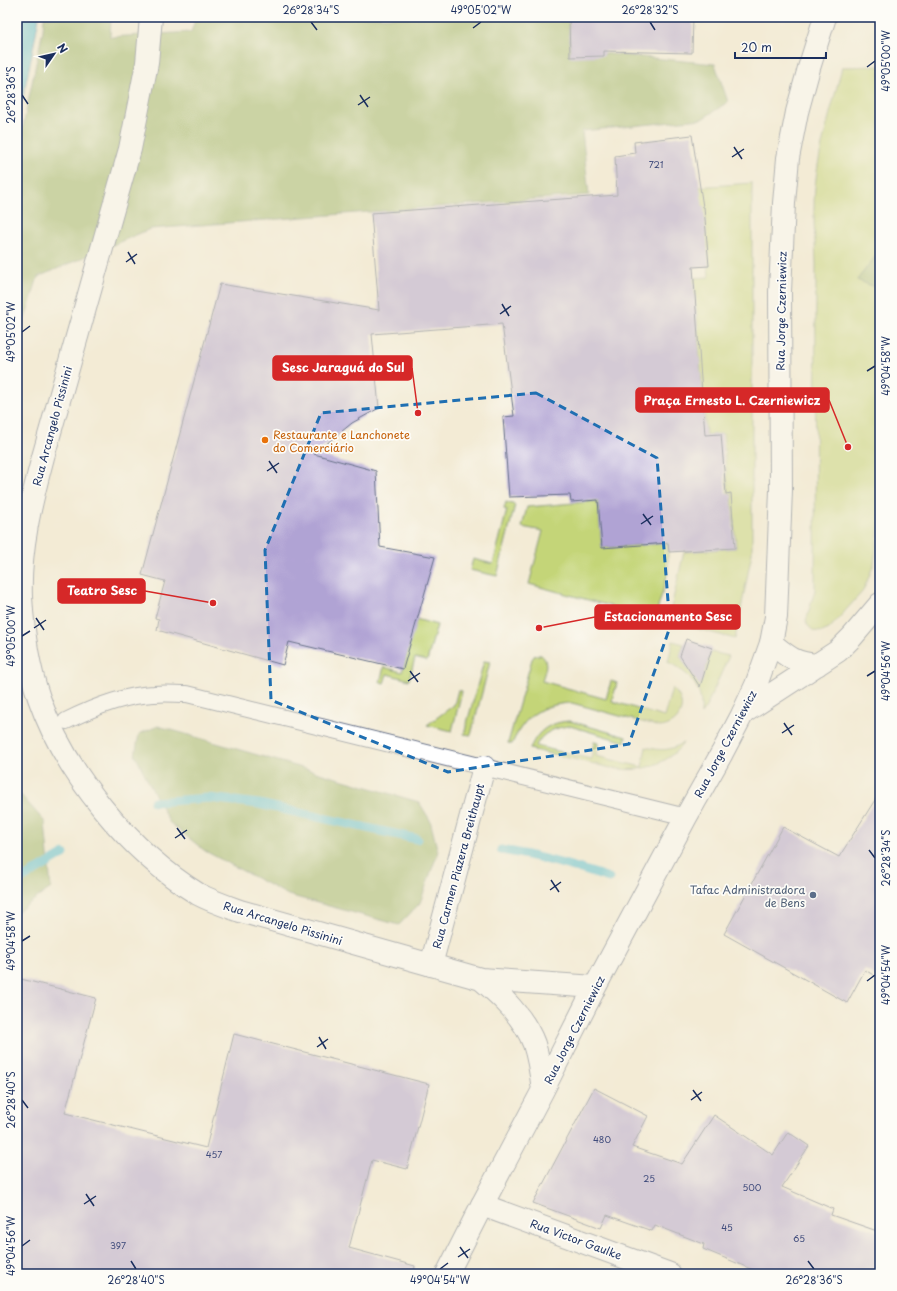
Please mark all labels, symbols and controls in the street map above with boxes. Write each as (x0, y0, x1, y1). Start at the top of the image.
text: 26°28'34"S (283, 2, 339, 17)
text: 49°05'02"W (451, 2, 512, 17)
text: 26°28'32"S (621, 2, 679, 17)
text: 49°05'00"W (878, 30, 893, 92)
north arrow (34, 34, 74, 74)
scale bar (735, 34, 826, 60)
text: 20 m (741, 38, 772, 56)
text: N (53, 40, 72, 57)
text: 26°28'36"S (3, 66, 18, 124)
house number: 721 (649, 157, 663, 171)
street label: Rua Jorge Czerniewicz (771, 250, 791, 371)
text: 49°05'02"W (3, 301, 18, 362)
text: 49°04'58"W (878, 335, 893, 396)
callout: Sesc Jaraguá do Sul (273, 356, 412, 380)
text: Sesc Jaraguá do Sul (282, 358, 404, 376)
street label: Rua Arcangelo Pissinini (28, 364, 76, 488)
callout: Praça Ernesto L. Czerniewicz (636, 388, 829, 412)
text: Praça Ernesto L. Czerniewicz (644, 391, 821, 409)
place label: Restaurante e Lanchonete do Comerciário (273, 426, 410, 456)
marker: Restaurante e Lanchonete do Comerciário (260, 435, 270, 445)
callout: Teatro Sesc (58, 579, 145, 603)
text: Teatro Sesc (67, 581, 138, 599)
text: 49°05'00"W (3, 605, 18, 667)
callout: Estacionamento Sesc (595, 605, 740, 629)
text: Estacionamento Sesc (604, 607, 732, 625)
text: 49°04'56"W (878, 640, 893, 701)
street label: Rua Jorge Czerniewicz (689, 687, 761, 801)
street label: Rua Carmen Piazera Breithaupt (428, 781, 488, 951)
text: 26°28'34"S (878, 830, 893, 886)
place label: Tafac Administradora de Bens (690, 881, 805, 911)
marker: Tafac Administradora de Bens (808, 890, 818, 900)
street label: Rua Arcangelo Pissinini (221, 897, 345, 949)
text: 49°04'58"W (3, 910, 18, 971)
text: 49°04'54"W (878, 944, 893, 1005)
street label: Rua Jorge Czerniewicz (539, 972, 609, 1087)
text: 26°28'40"S (3, 1071, 18, 1129)
house number: 480 (593, 1132, 611, 1146)
house number: 457 (206, 1147, 222, 1161)
house number: 25 (643, 1171, 655, 1185)
house number: 500 (743, 1180, 762, 1194)
text: 49°04'56"W (3, 1215, 18, 1276)
street label: Rua Victor Gaulke (528, 1215, 624, 1263)
house number: 45 (721, 1220, 733, 1234)
house number: 65 (793, 1231, 805, 1245)
house number: 397 (110, 1238, 126, 1252)
text: 26°28'40"S (107, 1272, 165, 1287)
text: 49°04'54"W (410, 1272, 471, 1287)
text: 26°28'36"S (785, 1272, 843, 1287)

